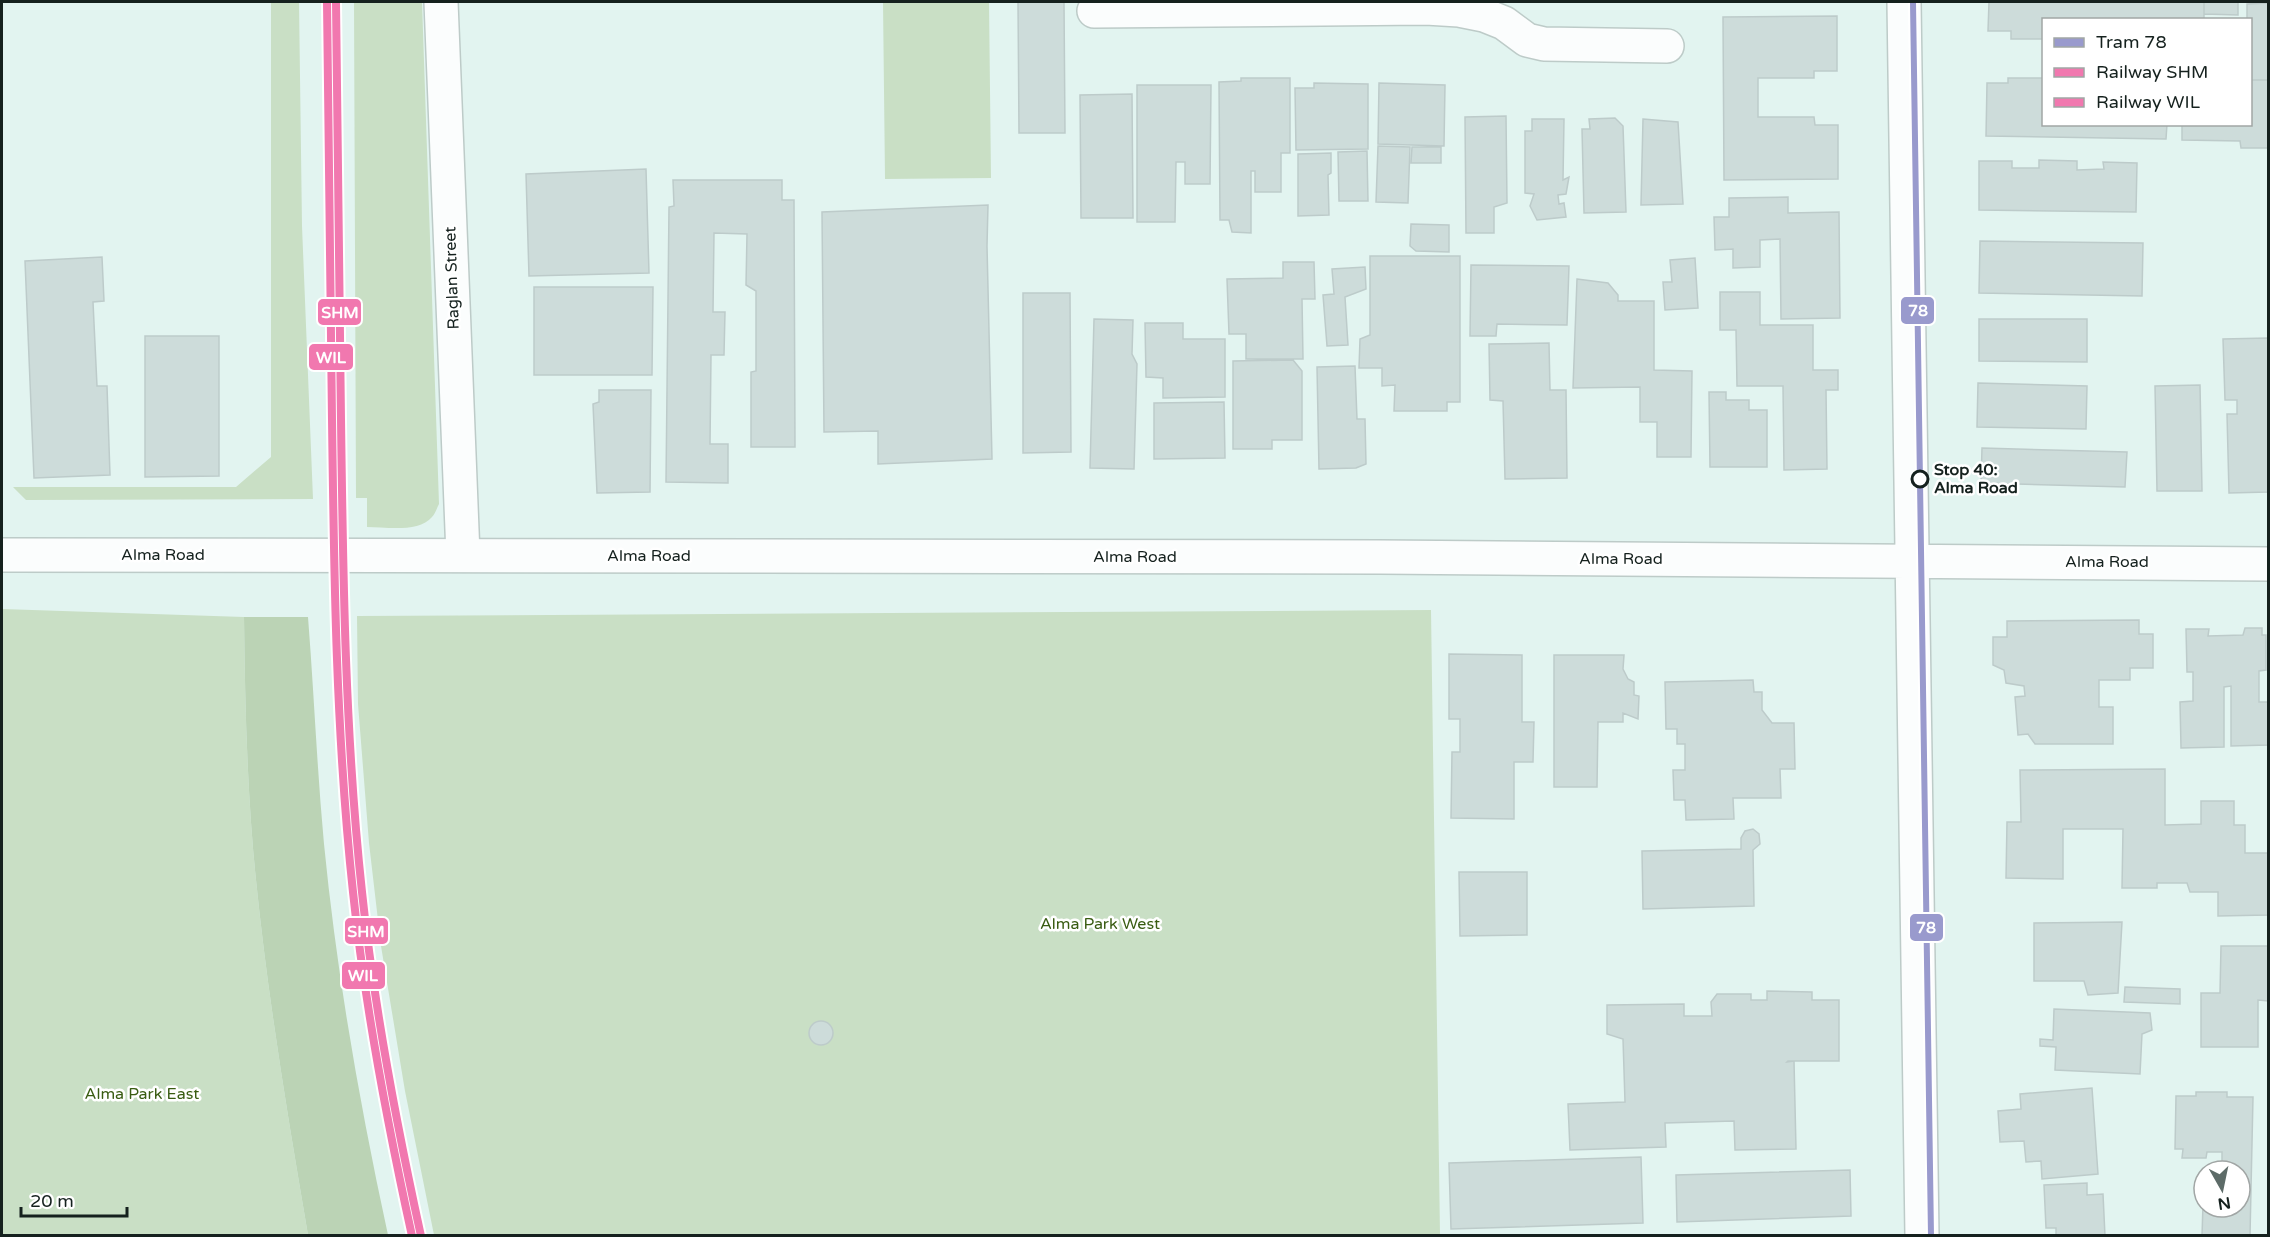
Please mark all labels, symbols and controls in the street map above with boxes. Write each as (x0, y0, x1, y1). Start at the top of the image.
legend (2042, 18, 2252, 126)
text: Tram 78 (2096, 31, 2167, 53)
text: Railway SHM (2096, 61, 2208, 83)
text: Railway WIL (2096, 91, 2201, 113)
street label: Raglan Street (440, 226, 464, 330)
line badge: 78 (1900, 296, 1935, 325)
line badge: SHM (317, 298, 362, 326)
text: 78 (1908, 301, 1928, 321)
text: SHM (321, 303, 359, 323)
line badge: WIL (308, 343, 354, 371)
text: WIL (316, 348, 347, 368)
place label: Stop 40: Alma Road (1934, 460, 2018, 498)
marker: Stop 40: Alma Road (1911, 470, 1929, 488)
street label: Alma Road (121, 545, 205, 565)
street label: Alma Road (607, 546, 691, 566)
street label: Alma Road (1093, 547, 1177, 567)
street label: Alma Road (1579, 549, 1663, 569)
street label: Alma Road (2065, 552, 2149, 572)
line badge: 78 (1909, 913, 1944, 942)
park label: Alma Park West (1040, 914, 1160, 934)
line badge: SHM (344, 917, 389, 945)
text: 78 (1916, 918, 1936, 938)
text: SHM (347, 922, 385, 942)
line badge: WIL (341, 961, 386, 990)
text: WIL (348, 966, 379, 986)
park label: Alma Park East (85, 1084, 199, 1104)
north arrow (2192, 1159, 2252, 1219)
scale bar (21, 1180, 128, 1218)
text: 20 m (30, 1190, 74, 1212)
text: N (2216, 1192, 2232, 1214)

